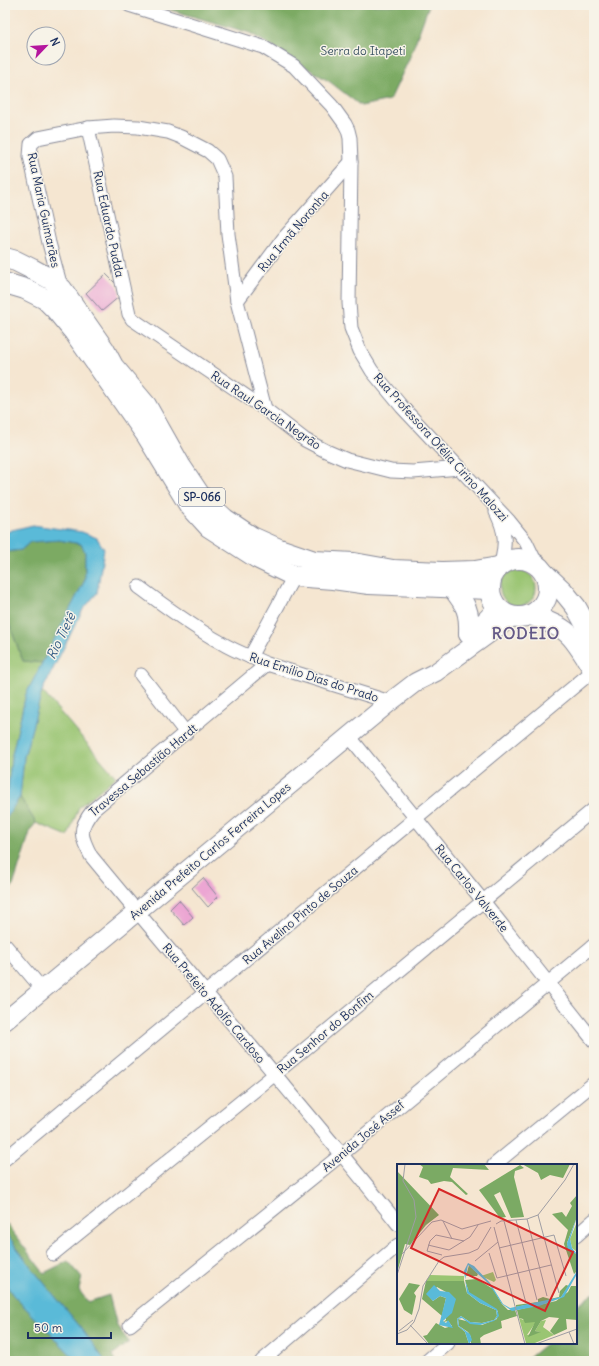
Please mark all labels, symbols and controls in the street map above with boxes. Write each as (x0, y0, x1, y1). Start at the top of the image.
north arrow (26, 26, 66, 66)
text: N (47, 35, 63, 48)
park label: Serra do Itapeti (320, 43, 406, 58)
street label: Rua Maria Guimarães (24, 151, 64, 269)
street label: Rua Eduardo Pudda (90, 169, 128, 279)
street label: Rua Irmã Noronha (255, 187, 332, 275)
street label: Rua Raul Garcia Negrão (208, 368, 324, 453)
street label: Rua Professora Ofélia Cirino Malozzi (370, 370, 512, 524)
road number: SP-066 (179, 488, 225, 506)
water label: Rio Tietê (43, 609, 80, 662)
district label: RODEIO (492, 623, 560, 643)
street label: Rua Emílio Dias do Prado (247, 649, 381, 705)
street label: Travessa Sebastião Hardt (86, 720, 200, 820)
street label: Avenida Prefeito Carlos Ferreira Lopes (126, 779, 294, 923)
street label: Rua Carlos Valverde (432, 841, 512, 935)
street label: Rua Avelino Pinto de Souza (239, 862, 361, 968)
street label: Rua Prefeito Adolfo Cardoso (159, 940, 269, 1066)
street label: Rua Senhor do Bonfim (274, 987, 377, 1077)
street label: Avenida José Assef (319, 1096, 408, 1175)
inset map (397, 1164, 577, 1344)
scale bar (28, 1314, 111, 1340)
text: 50 m (34, 1320, 63, 1335)

